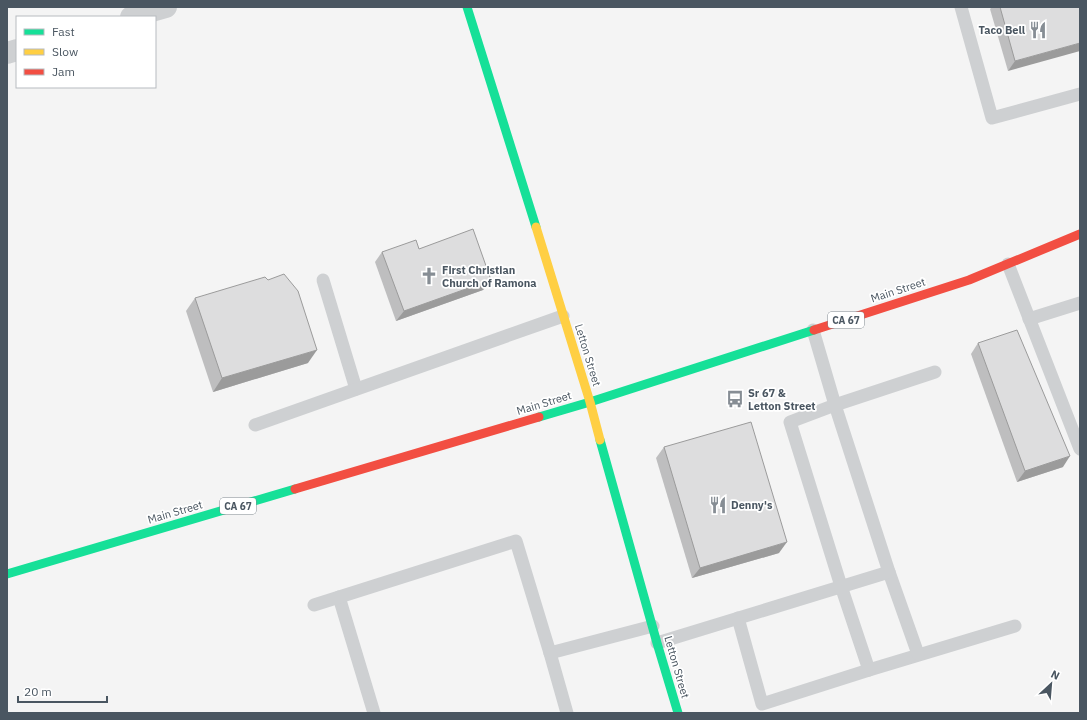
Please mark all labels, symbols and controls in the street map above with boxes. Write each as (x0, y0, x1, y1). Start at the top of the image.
legend (16, 16, 156, 88)
restaurant icon: Taco Bell (1028, 20, 1048, 40)
place label: Taco Bell (979, 23, 1026, 37)
text: Fast (52, 24, 75, 39)
text: Slow (52, 44, 78, 59)
text: Jam (52, 64, 75, 79)
place label: First Christian Church of Ramona (442, 263, 537, 290)
church icon: First Christian Church of Ramona (419, 266, 439, 286)
street label: Main Street (869, 275, 927, 305)
road number: CA 67 (828, 312, 864, 328)
street label: Letton Street (572, 322, 604, 388)
place label: Sr 67 & Letton Street (748, 386, 816, 413)
street label: Main Street (515, 388, 573, 418)
bus stop icon: Sr 67 & Letton Street (725, 389, 745, 409)
restaurant icon: Denny's (708, 495, 728, 515)
street label: Main Street (146, 497, 204, 527)
road number: CA 67 (220, 498, 256, 514)
place label: Denny's (731, 498, 773, 512)
street label: Letton Street (661, 634, 693, 700)
north arrow (1031, 664, 1071, 704)
text: N (1049, 667, 1062, 683)
scale bar (18, 678, 107, 704)
text: 20 m (24, 684, 52, 699)

